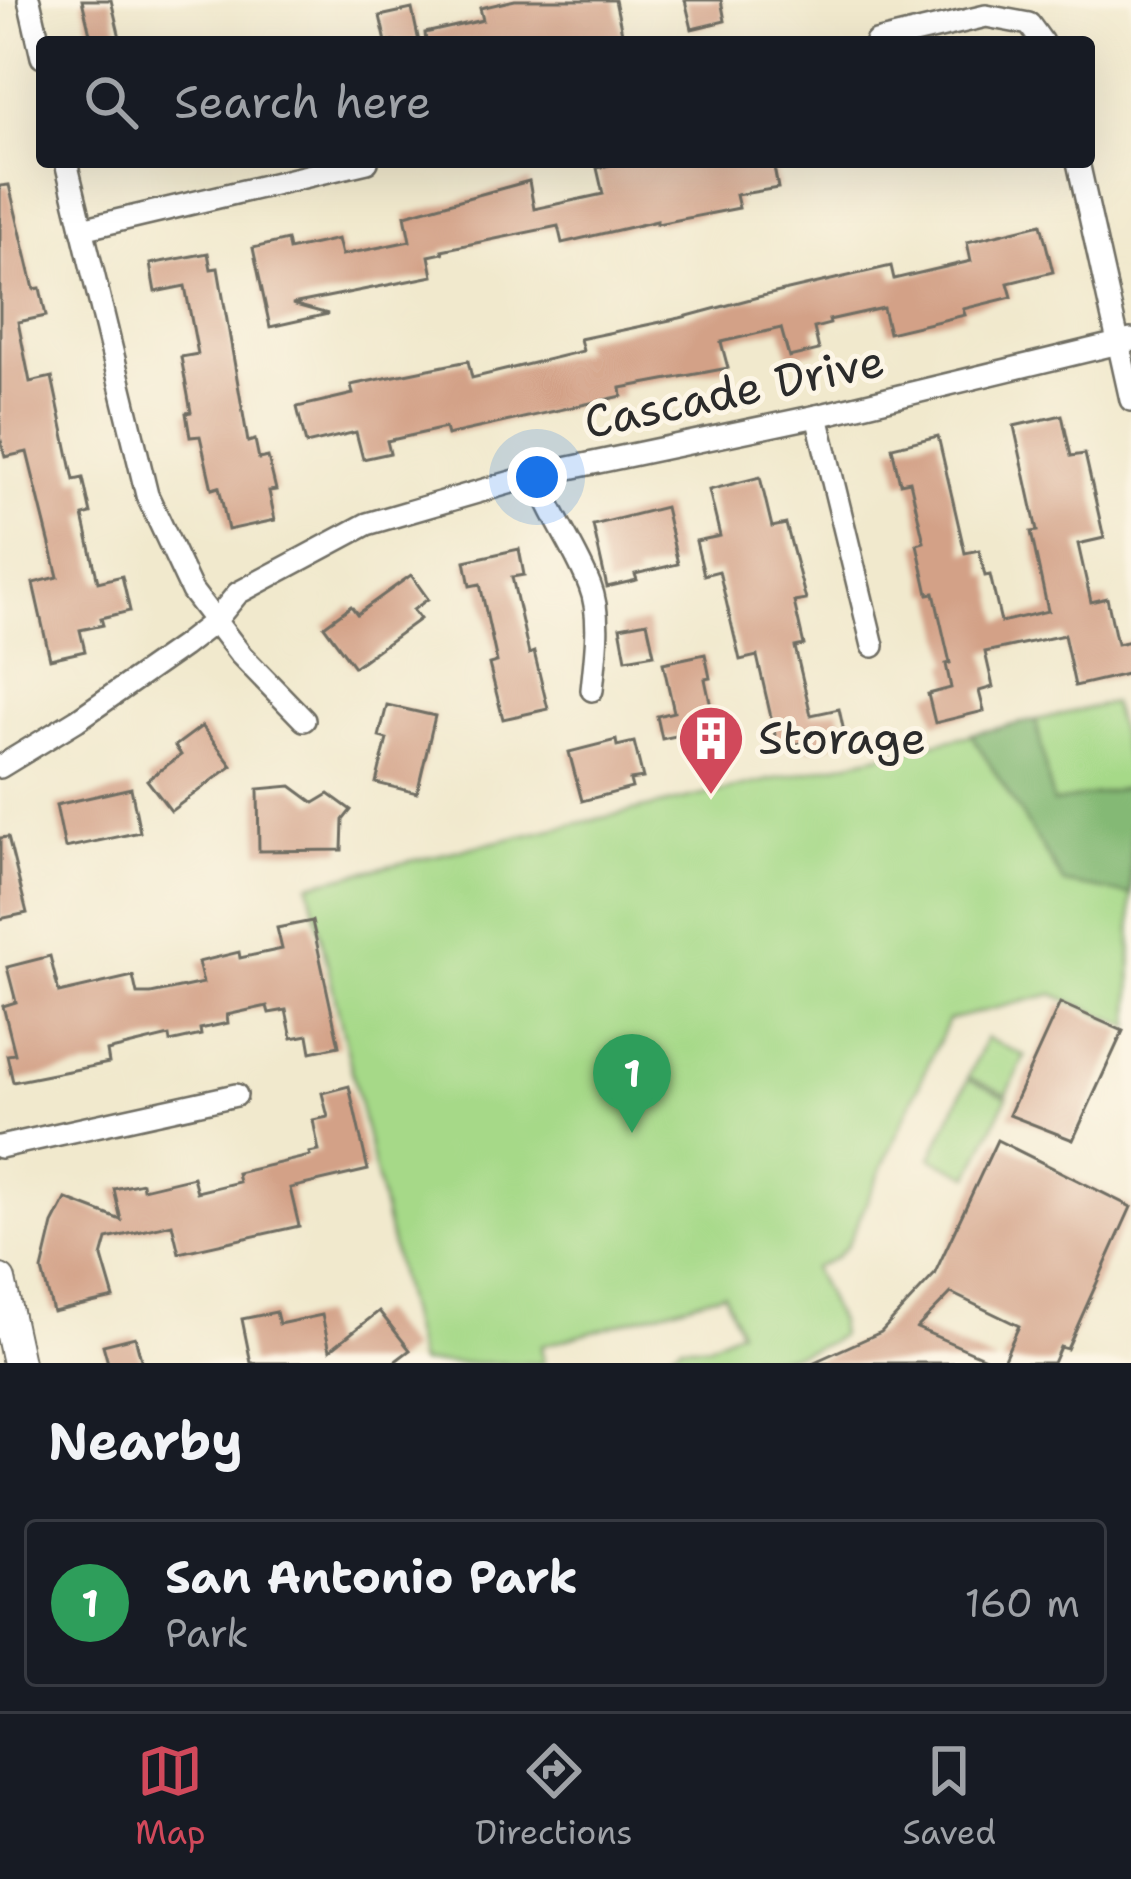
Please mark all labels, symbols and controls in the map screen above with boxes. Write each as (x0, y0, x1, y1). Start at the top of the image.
search box (36, 36, 1095, 168)
icon: search (78, 69, 144, 135)
text: Search here (174, 72, 431, 132)
street label: Cascade Drive (578, 330, 890, 452)
your location (507, 447, 567, 507)
building icon: Storage (676, 703, 746, 797)
place label: Storage (758, 708, 926, 768)
pin: 1 (593, 1034, 671, 1133)
text: Nearby (48, 1407, 243, 1475)
text: San Antonio Park (165, 1547, 578, 1607)
text: 1 (81, 1577, 99, 1629)
text: 160 m (965, 1577, 1080, 1629)
text: Park (165, 1607, 249, 1659)
tab: Map (135, 1738, 206, 1855)
tab: Directions (475, 1738, 633, 1855)
tab: Saved (902, 1738, 996, 1855)

